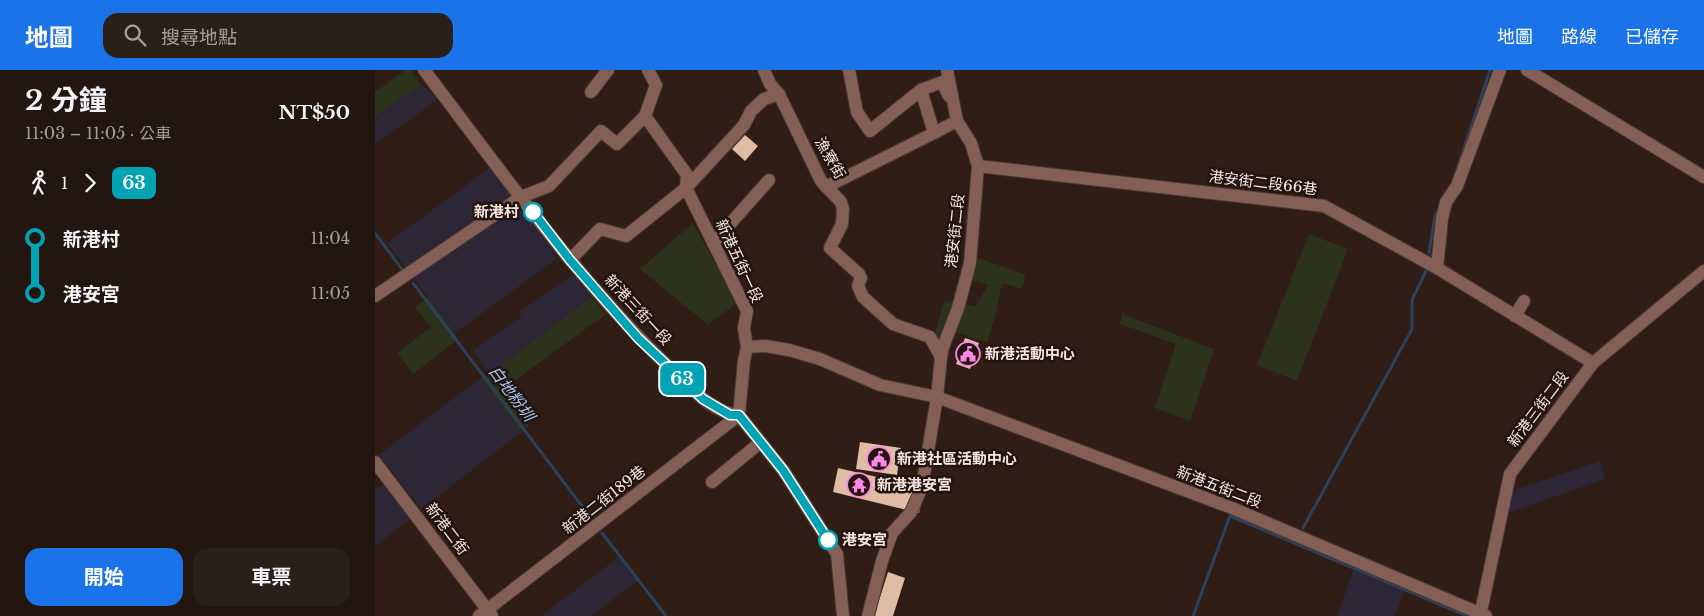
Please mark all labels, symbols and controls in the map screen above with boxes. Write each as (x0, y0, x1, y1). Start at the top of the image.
search box (103, 13, 453, 58)
icon: search (121, 21, 149, 49)
text: 地圖 (25, 23, 73, 52)
text: 搜尋地點 (161, 26, 237, 49)
text: 地圖 (1497, 26, 1533, 48)
text: 路線 (1561, 26, 1597, 48)
text: 已儲存 (1625, 26, 1679, 48)
text: 2 分鐘 (25, 83, 107, 118)
text: NT$50 (279, 101, 350, 124)
text: 11:03 – 11:05 · 公車 (25, 123, 171, 143)
street label: 漁寮街 (811, 134, 850, 182)
street label: 港安街二段66巷 (1208, 166, 1318, 199)
icon: walk (25, 169, 53, 197)
icon: forward (76, 169, 104, 197)
text: 63 (122, 172, 146, 194)
text: 1 (61, 173, 68, 193)
street label: 港安街二段 (941, 193, 968, 269)
place label: 新港村 (474, 202, 519, 221)
marker: 新港村 (523, 202, 543, 222)
street label: 新港五街一段 (712, 216, 767, 306)
text: 新港村 (63, 228, 120, 251)
text: 11:04 (310, 228, 350, 248)
street label: 新港三街一段 (601, 270, 676, 349)
text: 港安宮 (63, 283, 120, 306)
text: 11:05 (311, 283, 350, 303)
public building icon: 新港活動中心 (955, 341, 981, 367)
place label: 新港活動中心 (985, 344, 1075, 363)
water label: 白地粉圳 (485, 361, 540, 426)
line badge: 63 (659, 363, 705, 395)
street label: 新港三街二段 (1503, 367, 1572, 450)
text: 63 (670, 368, 694, 390)
public building icon: 新港社區活動中心 (866, 446, 892, 472)
place label: 新港社區活動中心 (897, 449, 1017, 468)
street label: 新港二街189巷 (558, 461, 649, 538)
street label: 新港五街二段 (1174, 462, 1265, 512)
temple icon: 新港港安宮 (846, 472, 872, 498)
place label: 新港港安宮 (877, 475, 952, 494)
street label: 新港二街 (422, 499, 473, 558)
marker: 港安宮 (818, 530, 838, 550)
place label: 港安宮 (842, 530, 887, 549)
button: 開始 (25, 548, 183, 606)
button: 車票 (193, 548, 350, 606)

